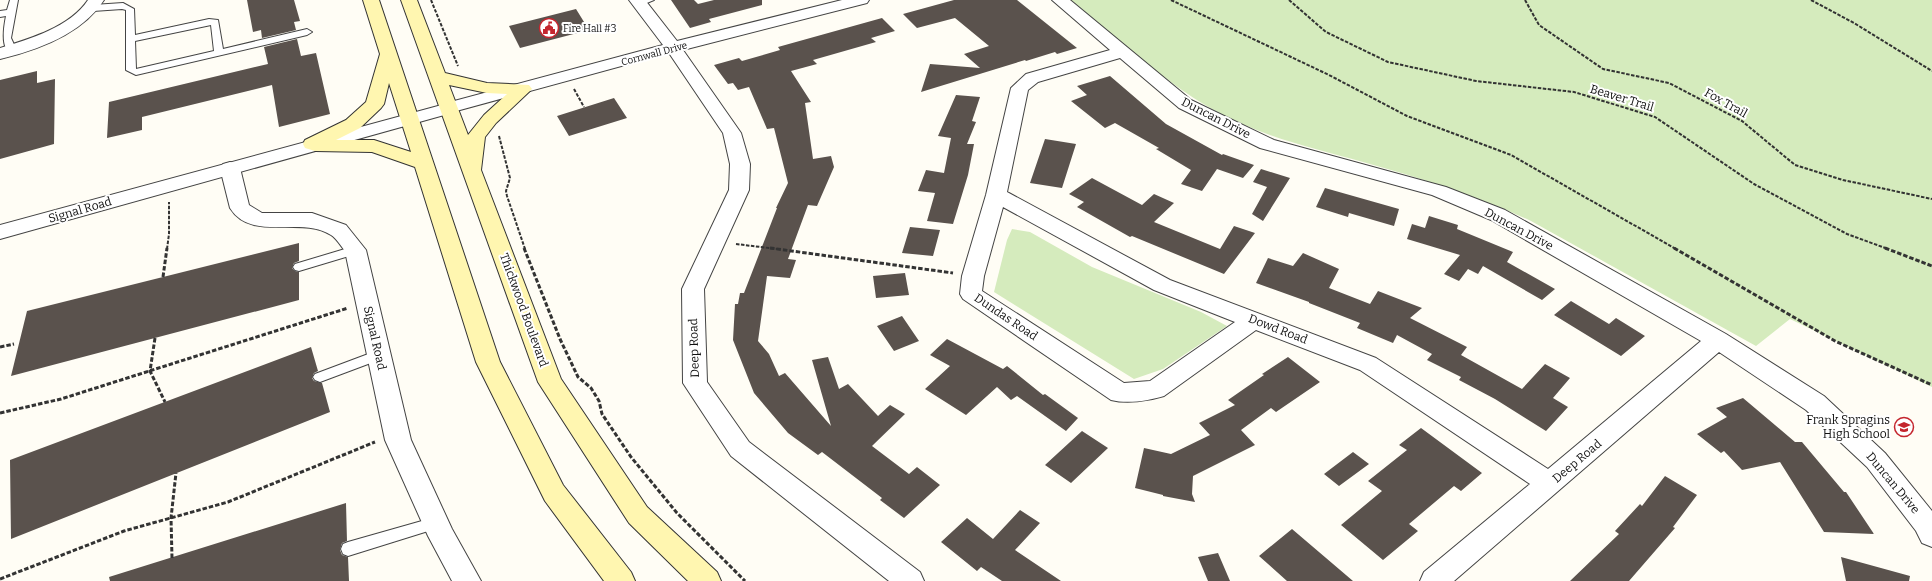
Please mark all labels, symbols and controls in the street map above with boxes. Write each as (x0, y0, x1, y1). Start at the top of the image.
public building icon: Fire Hall #3 (538, 17, 560, 39)
place label: Fire Hall #3 (563, 23, 617, 35)
street label: Cornwall Drive (620, 39, 689, 69)
street label: Beaver Trail (1588, 82, 1656, 115)
street label: Fox Trail (1702, 85, 1750, 121)
street label: Duncan Drive (1179, 95, 1253, 141)
street label: Signal Road (47, 194, 113, 226)
street label: Duncan Drive (1482, 205, 1556, 253)
street label: Thickwood Boulevard (497, 251, 551, 369)
street label: Dundas Road (972, 291, 1040, 343)
street label: Signal Road (361, 305, 389, 371)
street label: Dowd Road (1246, 311, 1310, 347)
street label: Deep Road (686, 318, 702, 378)
place label: Frank Spragins High School (1806, 413, 1891, 441)
school or university icon: Frank Spragins High School (1893, 416, 1915, 438)
street label: Deep Road (1550, 437, 1604, 485)
street label: Duncan Drive (1863, 450, 1923, 516)

